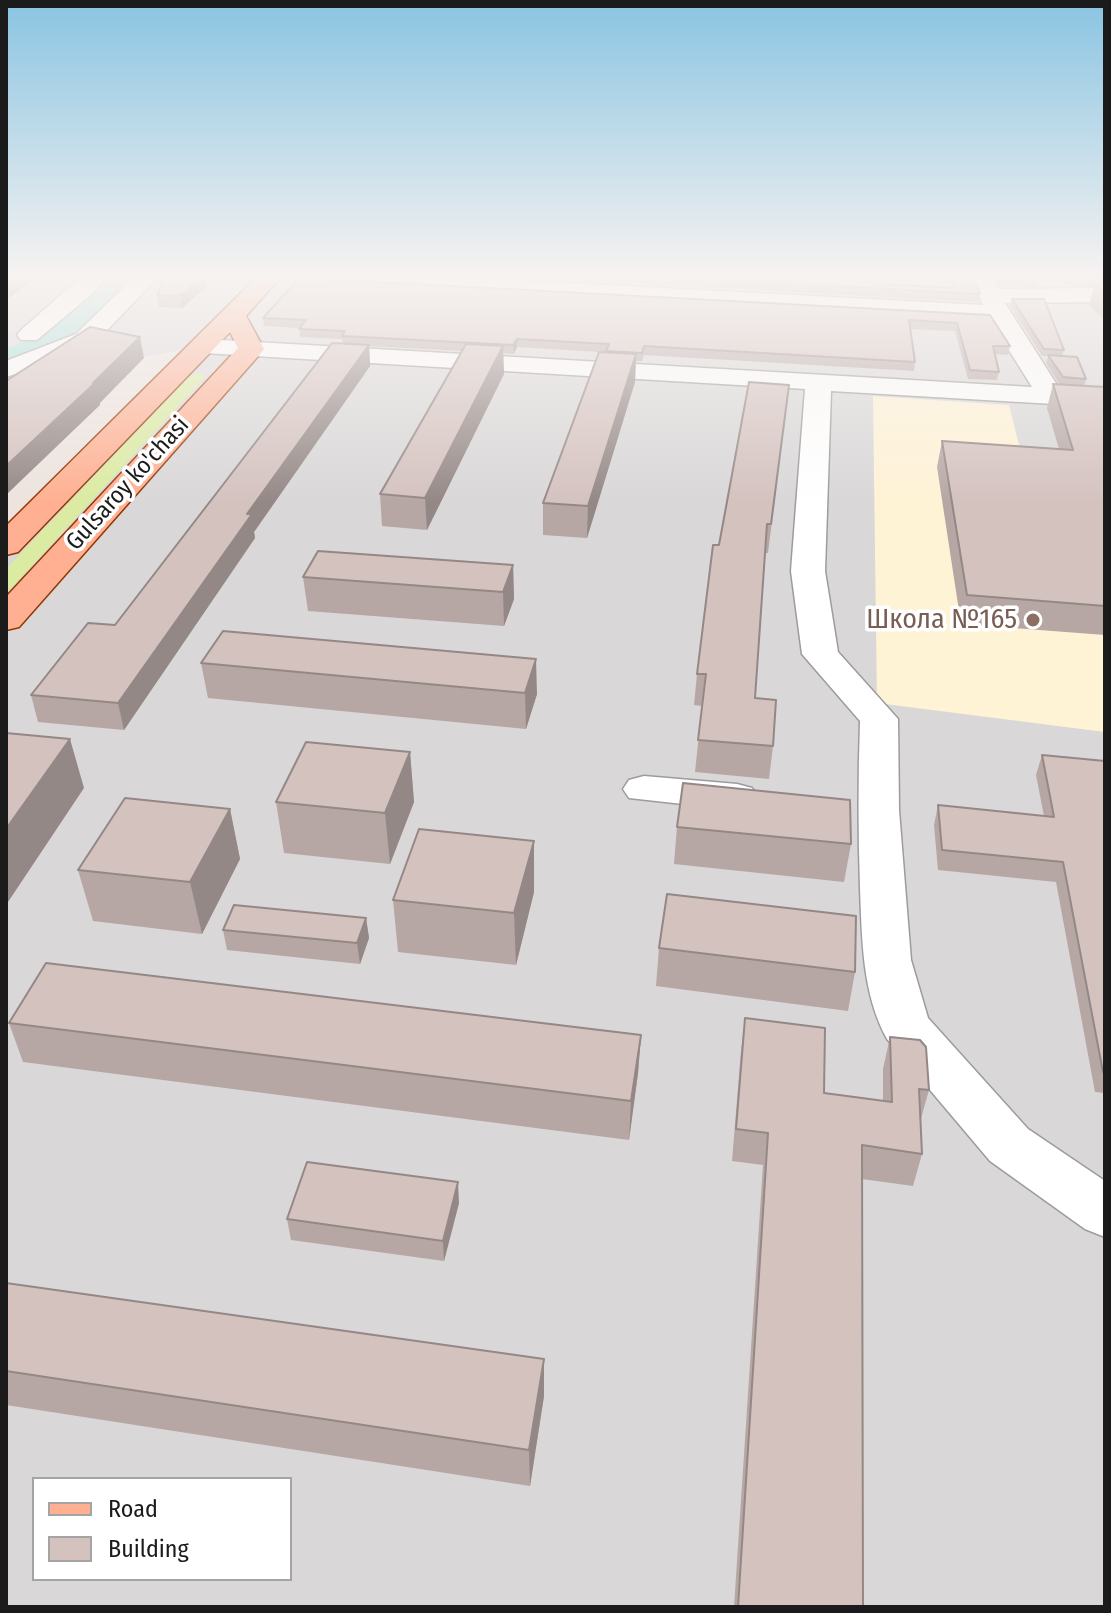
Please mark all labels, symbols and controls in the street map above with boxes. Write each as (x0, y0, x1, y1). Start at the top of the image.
street label: Gulsaroy ko'chasi (60, 411, 196, 557)
place label: Школа №165 (866, 603, 1017, 637)
marker: Школа №165 (1024, 611, 1042, 629)
legend (32, 1477, 292, 1581)
text: Road (108, 1495, 158, 1523)
text: Building (108, 1535, 189, 1563)

